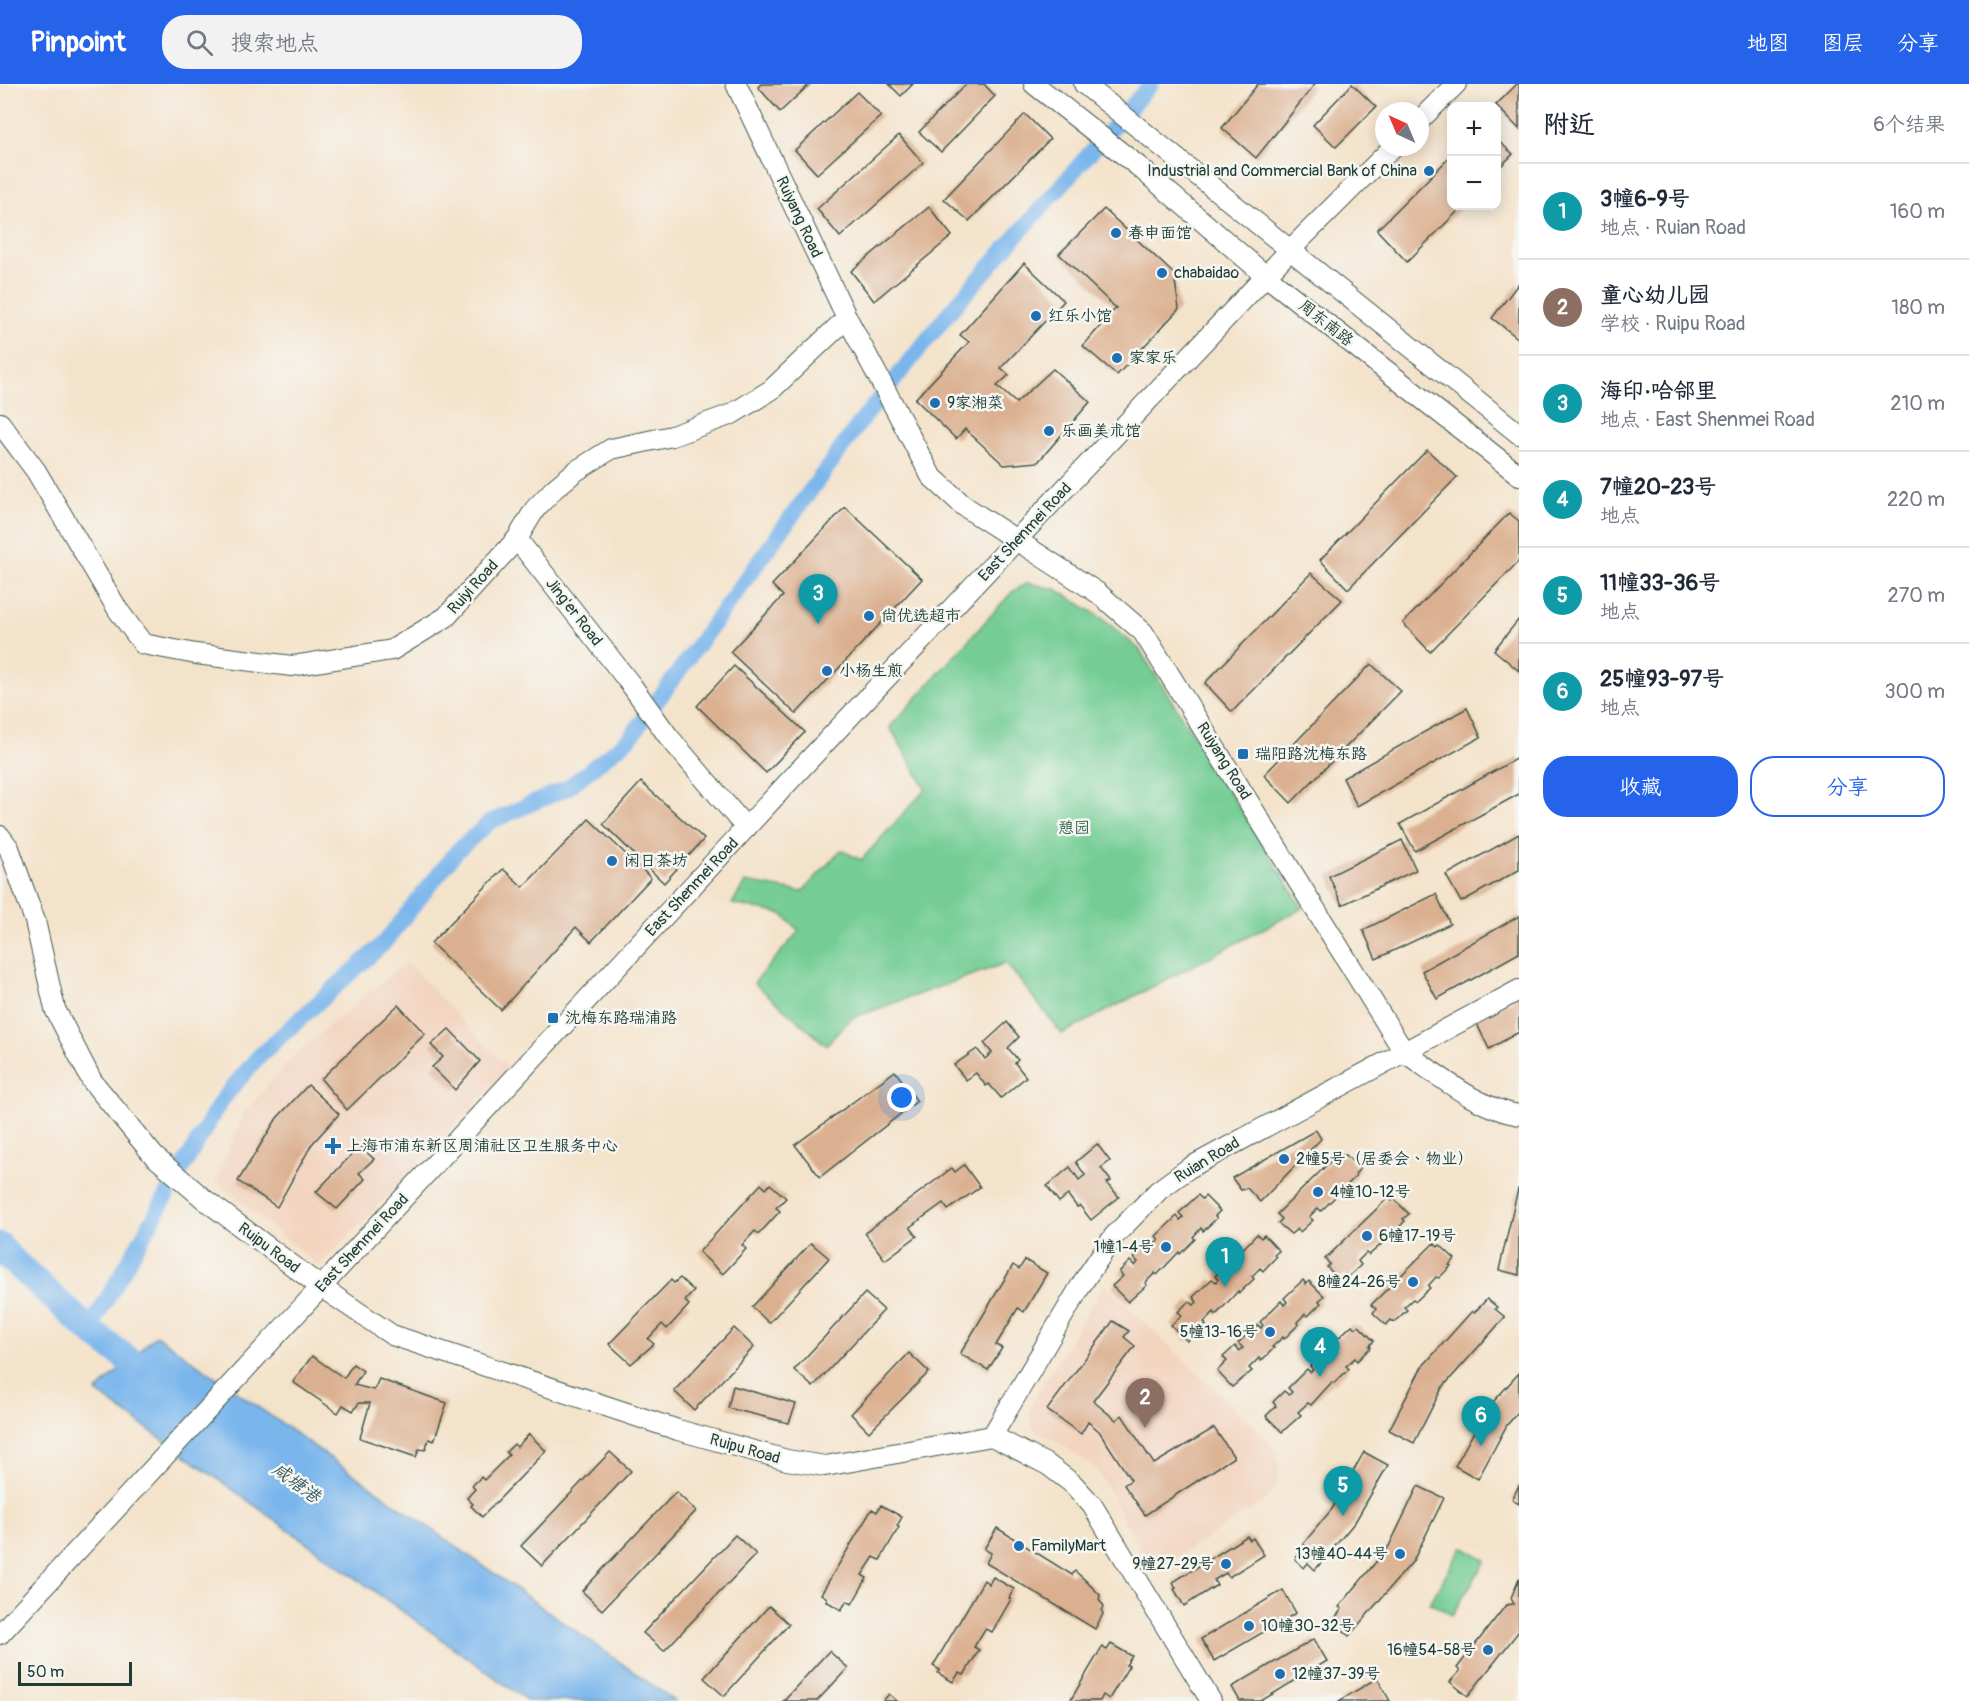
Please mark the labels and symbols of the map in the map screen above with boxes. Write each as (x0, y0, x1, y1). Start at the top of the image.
north arrow (1375, 102, 1429, 156)
place label: Industrial and Commercial Bank of China (1147, 161, 1417, 181)
marker: Industrial and Commercial Bank of China (1422, 164, 1436, 178)
street label: Ruiyang Road (771, 173, 827, 261)
place label: 春申面馆 (1128, 223, 1192, 243)
marker: 春申面馆 (1109, 226, 1123, 240)
place label: chabaidao (1174, 263, 1239, 283)
marker: chabaidao (1155, 266, 1169, 280)
street label: 周东南路 (1295, 295, 1357, 351)
place label: 红乐小馆 (1048, 306, 1112, 326)
marker: 红乐小馆 (1029, 309, 1043, 323)
place label: 家家乐 (1129, 348, 1177, 368)
marker: 家家乐 (1110, 351, 1124, 365)
place label: 9家湘菜 (947, 393, 1003, 413)
marker: 9家湘菜 (928, 396, 942, 410)
place label: 乐画美术馆 (1061, 421, 1141, 441)
marker: 乐画美术馆 (1042, 424, 1056, 438)
street label: East Shenmei Road (974, 478, 1076, 586)
street label: Ruiyi Road (443, 556, 503, 618)
street label: Jing'er Road (541, 574, 607, 650)
pin: 3 (798, 574, 838, 624)
place label: 尚优选超市 (881, 606, 961, 626)
marker: 尚优选超市 (862, 609, 876, 623)
place label: 小杨生煎 (839, 661, 903, 681)
marker: 小杨生煎 (820, 664, 834, 678)
street label: Ruiyang Road (1192, 719, 1256, 803)
place label: 瑞阳路沈梅东路 (1255, 744, 1367, 764)
marker: 瑞阳路沈梅东路 (1236, 747, 1250, 761)
park label: 憩园 (1058, 818, 1090, 838)
street label: East Shenmei Road (641, 833, 743, 941)
place label: 闲日茶坊 (624, 851, 688, 871)
marker: 闲日茶坊 (605, 854, 619, 868)
place label: 沈梅东路瑞浦路 (565, 1008, 677, 1028)
marker: 沈梅东路瑞浦路 (546, 1011, 560, 1025)
your location (887, 1083, 916, 1112)
street label: Ruian Road (1171, 1133, 1243, 1187)
place label: 上海市浦东新区周浦社区卫生服务中心 (346, 1136, 618, 1156)
marker: 上海市浦东新区周浦社区卫生服务中心 (324, 1137, 342, 1155)
place label: 2幢5号（居委会、物业） (1296, 1149, 1474, 1169)
marker: 2幢5号（居委会、物业） (1277, 1152, 1291, 1166)
place label: 4幢10-12号 (1330, 1182, 1410, 1202)
marker: 4幢10-12号 (1311, 1185, 1325, 1199)
street label: East Shenmei Road (311, 1189, 413, 1297)
street label: Ruipu Road (234, 1218, 304, 1278)
place label: 6幢17-19号 (1379, 1226, 1456, 1246)
marker: 6幢17-19号 (1360, 1229, 1374, 1243)
place label: 1幢1-4号 (1093, 1237, 1154, 1257)
pin: 1 (1206, 1238, 1244, 1287)
marker: 1幢1-4号 (1159, 1240, 1173, 1254)
place label: 8幢24-26号 (1318, 1272, 1401, 1292)
marker: 8幢24-26号 (1406, 1275, 1420, 1289)
place label: 5幢13-16号 (1180, 1322, 1258, 1342)
marker: 5幢13-16号 (1263, 1325, 1277, 1339)
pin: 4 (1300, 1328, 1340, 1377)
pin: 2 (1126, 1378, 1164, 1428)
pin: 6 (1462, 1396, 1500, 1446)
street label: Ruipu Road (707, 1429, 783, 1469)
water label: 咸塘港 (267, 1458, 326, 1509)
pin: 5 (1324, 1466, 1362, 1516)
place label: FamilyMart (1031, 1536, 1106, 1556)
marker: FamilyMart (1012, 1539, 1026, 1553)
place label: 13幢40-44号 (1295, 1544, 1388, 1564)
marker: 13幢40-44号 (1393, 1547, 1407, 1561)
place label: 9幢27-29号 (1132, 1554, 1214, 1574)
marker: 9幢27-29号 (1219, 1557, 1233, 1571)
place label: 10幢30-32号 (1261, 1616, 1355, 1636)
marker: 10幢30-32号 (1242, 1619, 1256, 1633)
place label: 16幢54-58号 (1387, 1640, 1476, 1660)
marker: 16幢54-58号 (1481, 1643, 1495, 1657)
scale bar (18, 1659, 132, 1686)
place label: 12幢37-39号 (1292, 1664, 1381, 1684)
marker: 12幢37-39号 (1273, 1667, 1287, 1681)

